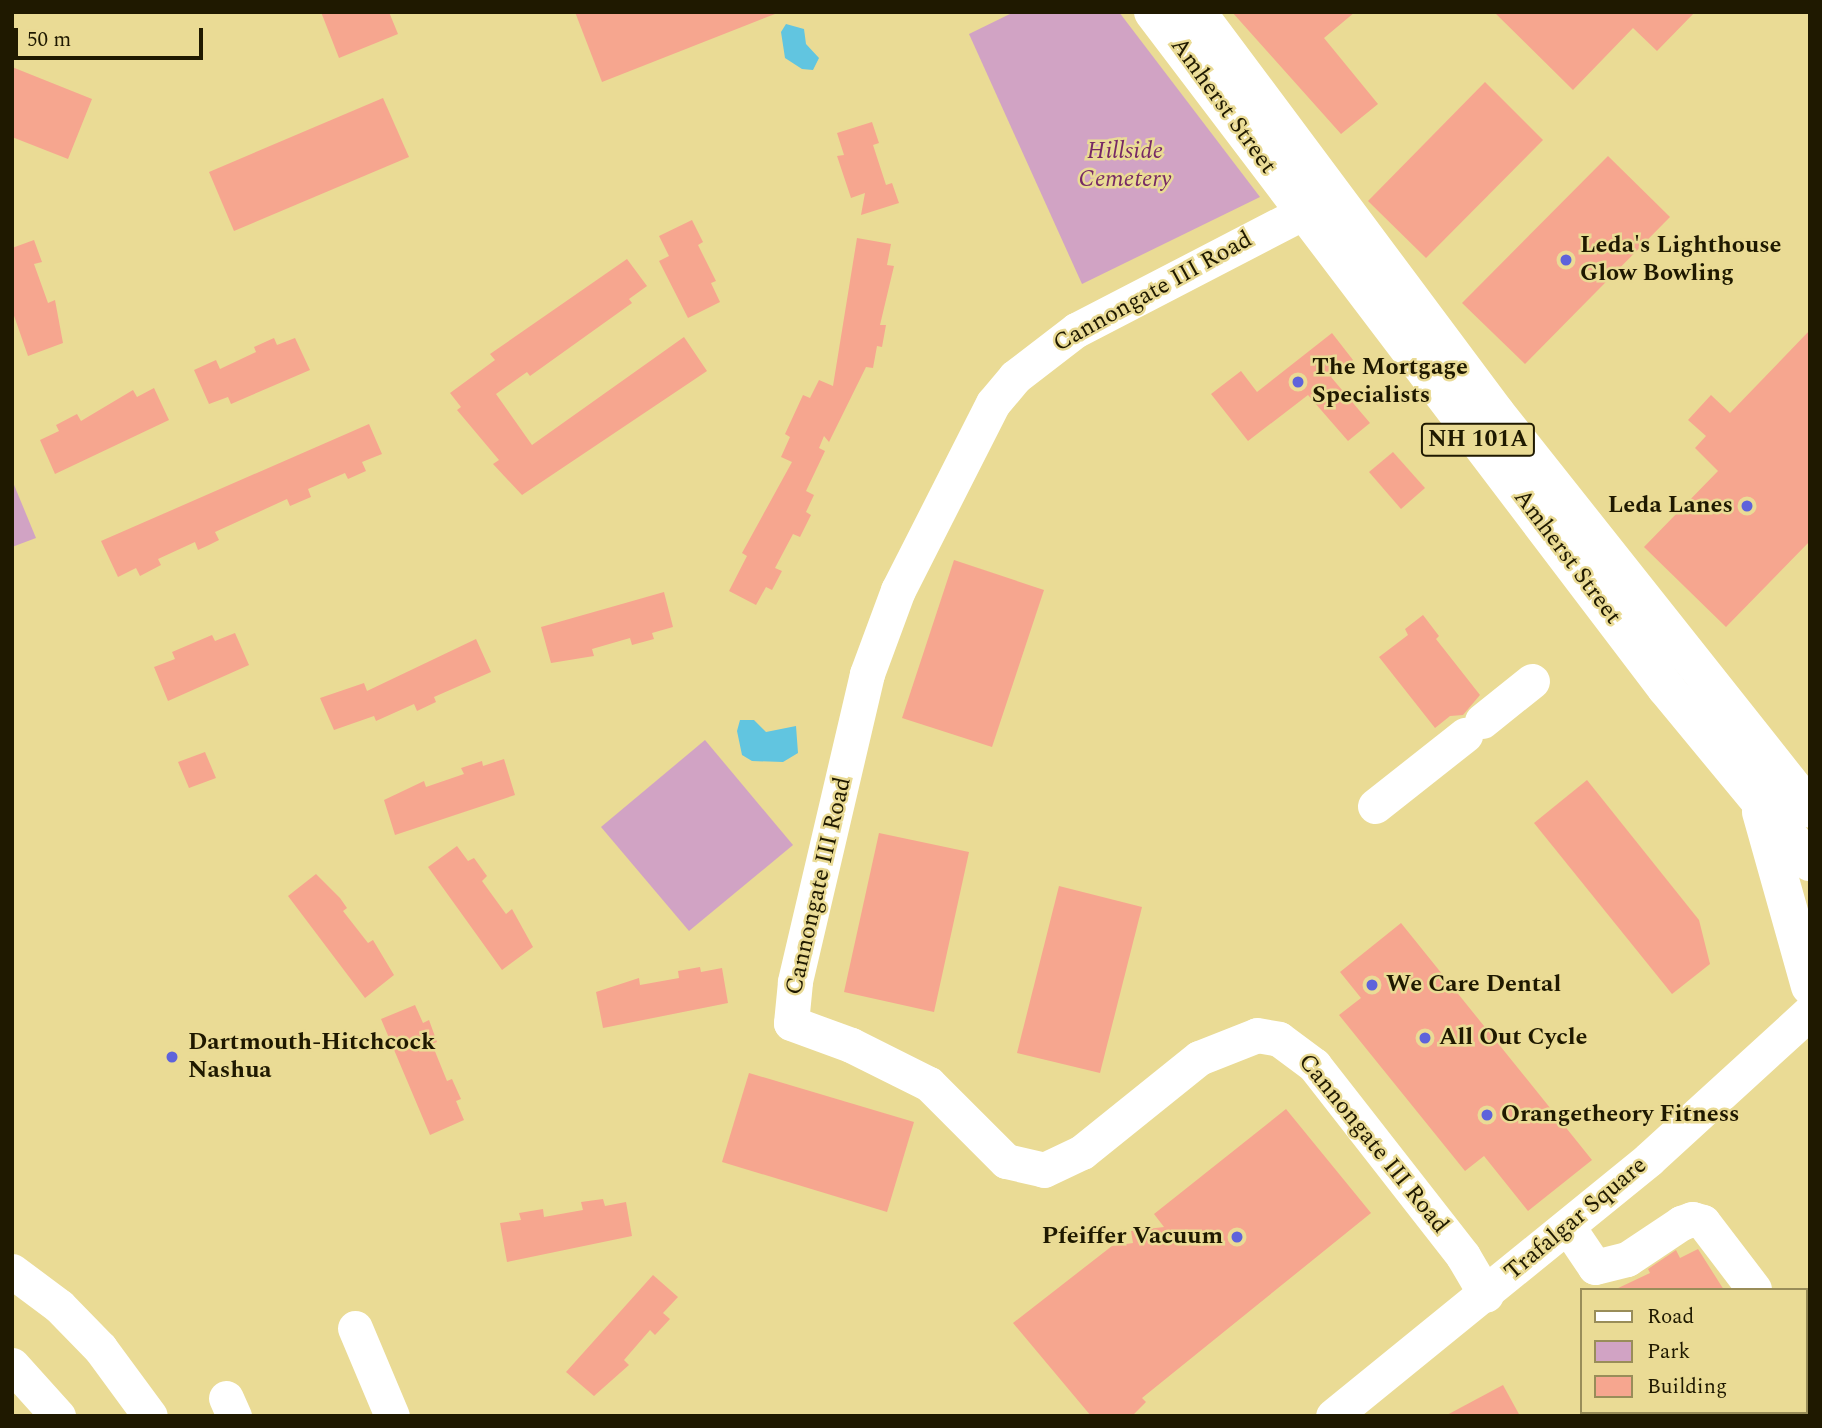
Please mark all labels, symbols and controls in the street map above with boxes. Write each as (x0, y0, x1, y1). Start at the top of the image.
scale bar (18, 14, 206, 58)
text: 50 m (27, 24, 71, 56)
street label: Amherst Street (1164, 32, 1282, 180)
park label: Hillside Cemetery (1079, 138, 1171, 194)
street label: Cannongate III Road (1049, 225, 1257, 359)
place label: Leda's Lighthouse Glow Bowling (1580, 232, 1782, 288)
marker: Leda's Lighthouse Glow Bowling (1558, 252, 1574, 268)
place label: The Mortgage Specialists (1312, 354, 1468, 410)
marker: The Mortgage Specialists (1290, 374, 1306, 390)
road number: NH 101A (1420, 420, 1536, 460)
street label: Amherst Street (1507, 484, 1627, 630)
place label: Leda Lanes (1608, 492, 1733, 520)
marker: Leda Lanes (1739, 498, 1755, 514)
street label: Cannongate III Road (780, 774, 858, 998)
place label: We Care Dental (1386, 971, 1561, 999)
marker: We Care Dental (1364, 977, 1380, 993)
place label: All Out Cycle (1439, 1024, 1587, 1052)
place label: Dartmouth-Hitchcock Nashua (188, 1029, 435, 1085)
marker: All Out Cycle (1417, 1030, 1433, 1046)
marker: Dartmouth-Hitchcock Nashua (162, 1047, 182, 1067)
street label: Cannongate III Road (1292, 1048, 1454, 1240)
place label: Orangetheory Fitness (1501, 1101, 1739, 1129)
marker: Orangetheory Fitness (1479, 1107, 1495, 1123)
street label: Trafalgar Square (1499, 1151, 1653, 1287)
place label: Pfeiffer Vacuum (1042, 1223, 1223, 1251)
marker: Pfeiffer Vacuum (1229, 1229, 1245, 1245)
legend (1580, 1288, 1808, 1414)
text: Road (1647, 1301, 1694, 1333)
text: Park (1647, 1336, 1690, 1368)
text: Building (1647, 1371, 1727, 1403)

